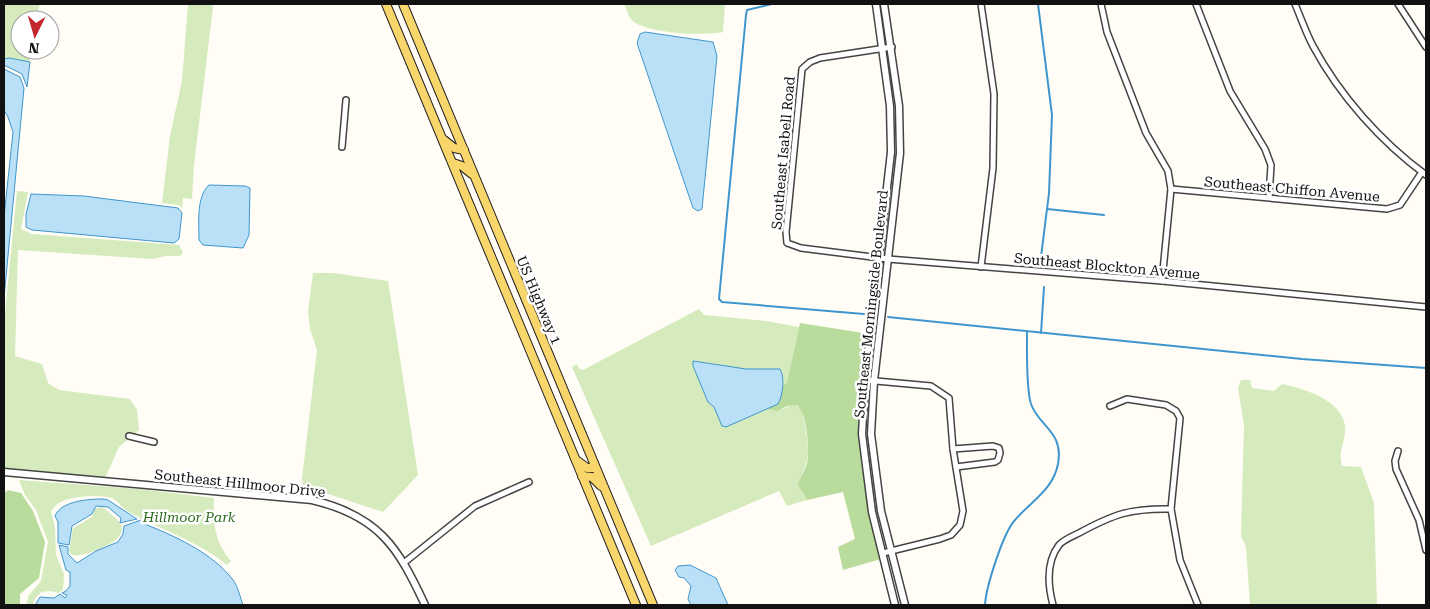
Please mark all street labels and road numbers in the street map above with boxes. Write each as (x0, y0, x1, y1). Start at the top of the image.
street label: Southeast Isabell Road (768, 76, 798, 230)
street label: Southeast Chiffon Avenue (1204, 173, 1381, 205)
street label: Southeast Morningside Boulevard (851, 189, 891, 419)
street label: Southeast Blockton Avenue (1013, 250, 1201, 282)
street label: US Highway 1 (513, 253, 565, 347)
street label: Southeast Hillmoor Drive (154, 466, 327, 500)

